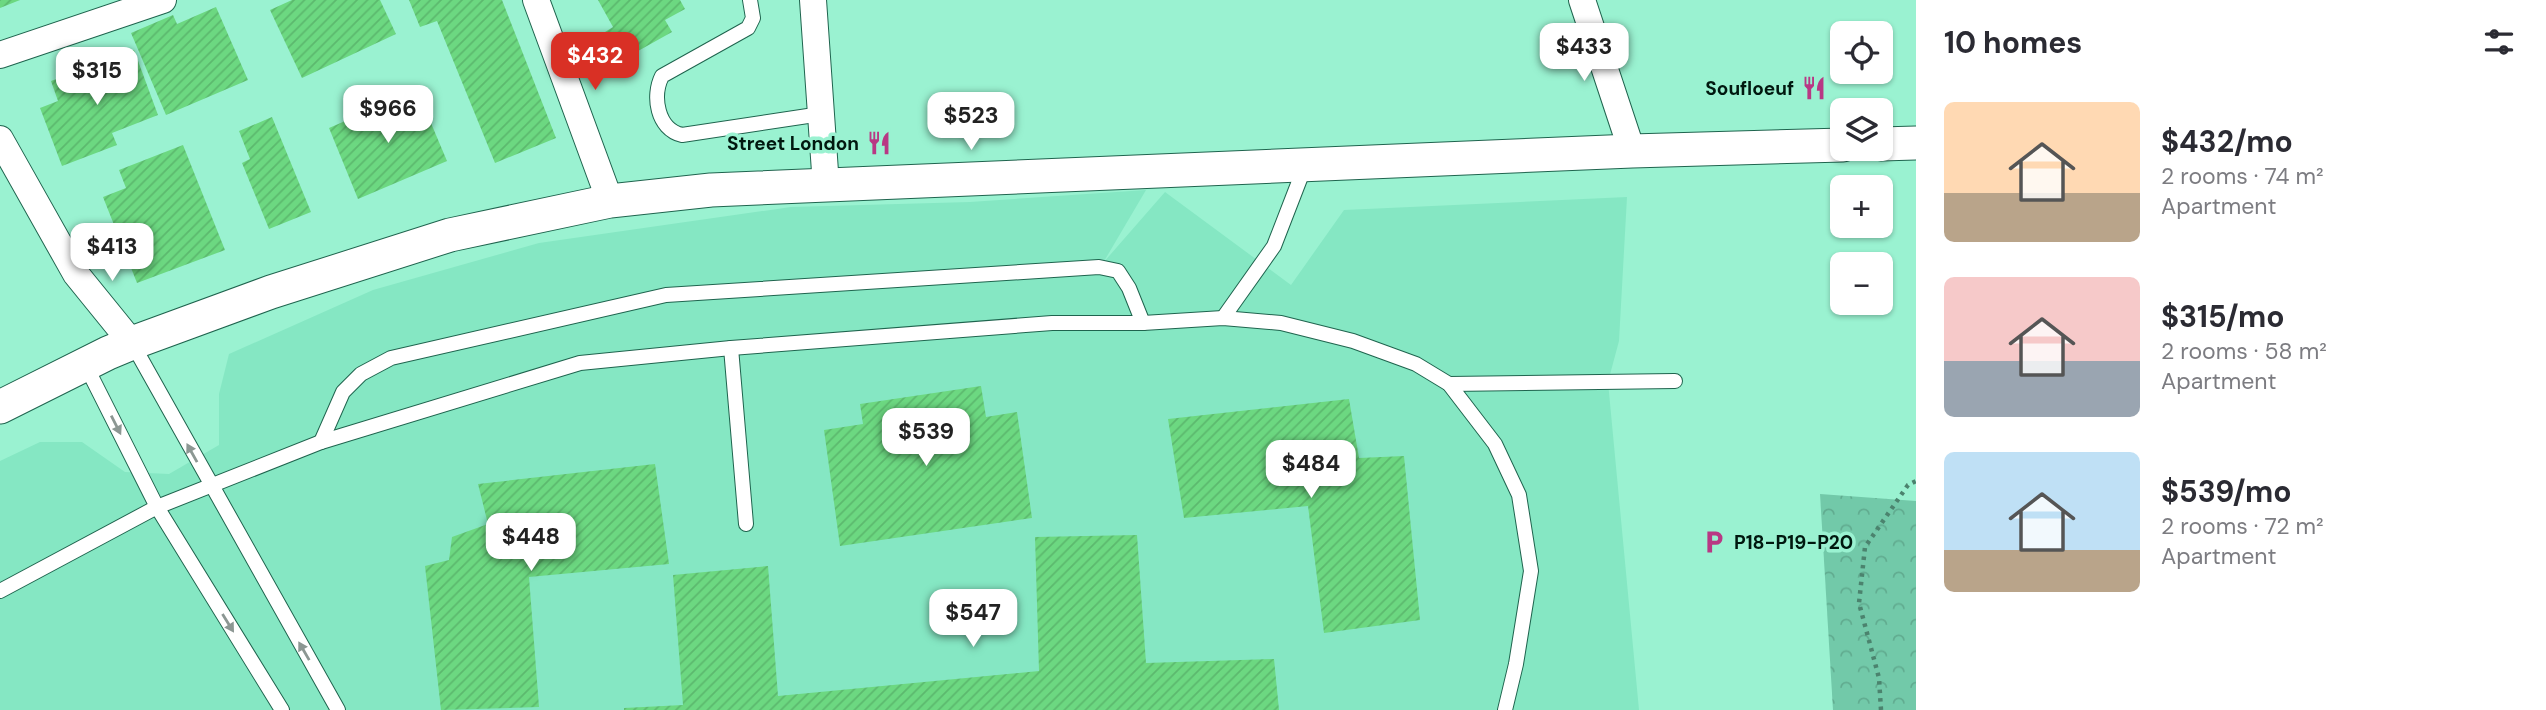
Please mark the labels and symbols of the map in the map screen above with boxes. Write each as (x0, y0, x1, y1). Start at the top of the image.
pin: $433 (1543, 24, 1625, 83)
pin: $432 (554, 32, 636, 92)
pin: $315 (56, 48, 138, 107)
restaurant icon: Soufloeuf (1800, 74, 1828, 102)
place label: Soufloeuf (1705, 76, 1794, 101)
pin: $966 (347, 86, 429, 145)
pin: $523 (930, 92, 1012, 152)
restaurant icon: Street London (865, 129, 893, 157)
place label: Street London (727, 131, 859, 156)
pin: $413 (71, 224, 153, 283)
pin: $539 (885, 408, 967, 468)
one-way arrow (110, 415, 121, 435)
pin: $484 (1270, 440, 1352, 500)
one-way arrow (186, 443, 198, 463)
pin: $448 (490, 514, 572, 573)
parking icon: P18-P19-P20 (1700, 528, 1728, 556)
place label: P18-P19-P20 (1734, 530, 1853, 555)
pin: $547 (932, 590, 1014, 649)
one-way arrow (221, 613, 234, 632)
one-way arrow (298, 641, 310, 660)

